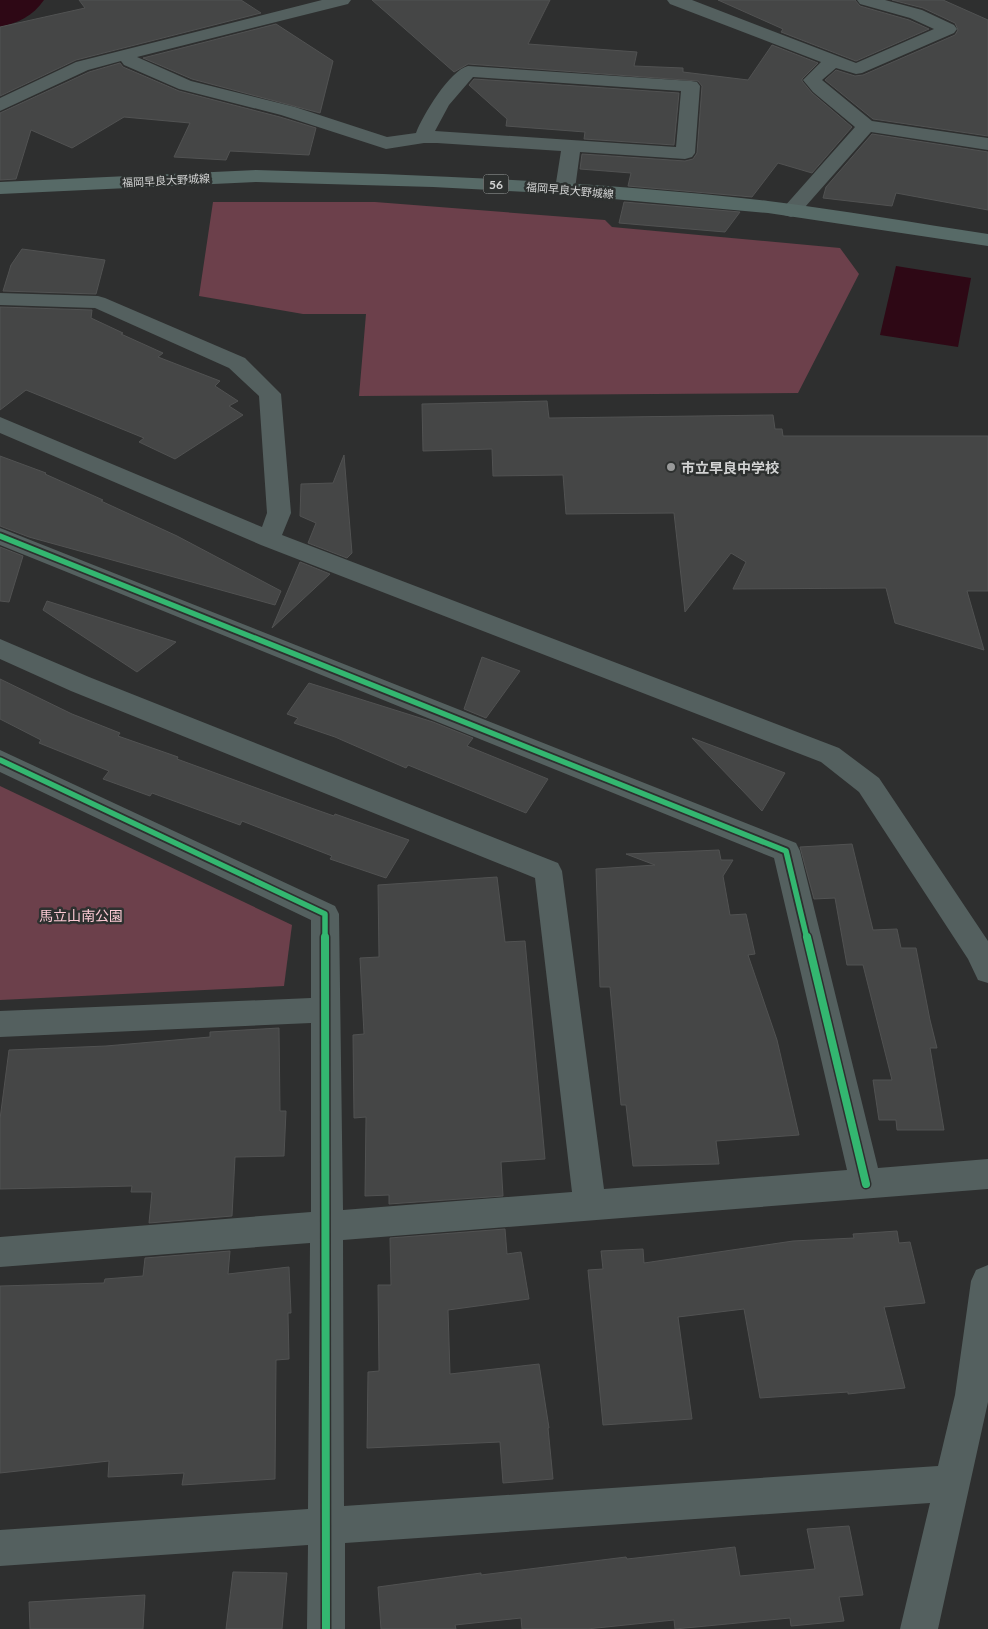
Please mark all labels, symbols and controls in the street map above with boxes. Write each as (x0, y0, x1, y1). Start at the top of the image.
street label: 福岡早良大野城線 (122, 171, 210, 189)
road number: 56 (484, 174, 508, 193)
street label: 福岡早良大野城線 (526, 180, 614, 200)
place label: 市立早良中学校 (681, 459, 779, 476)
marker: 市立早良中学校 (665, 461, 677, 473)
park label: 馬立山南公園 (39, 907, 123, 924)

